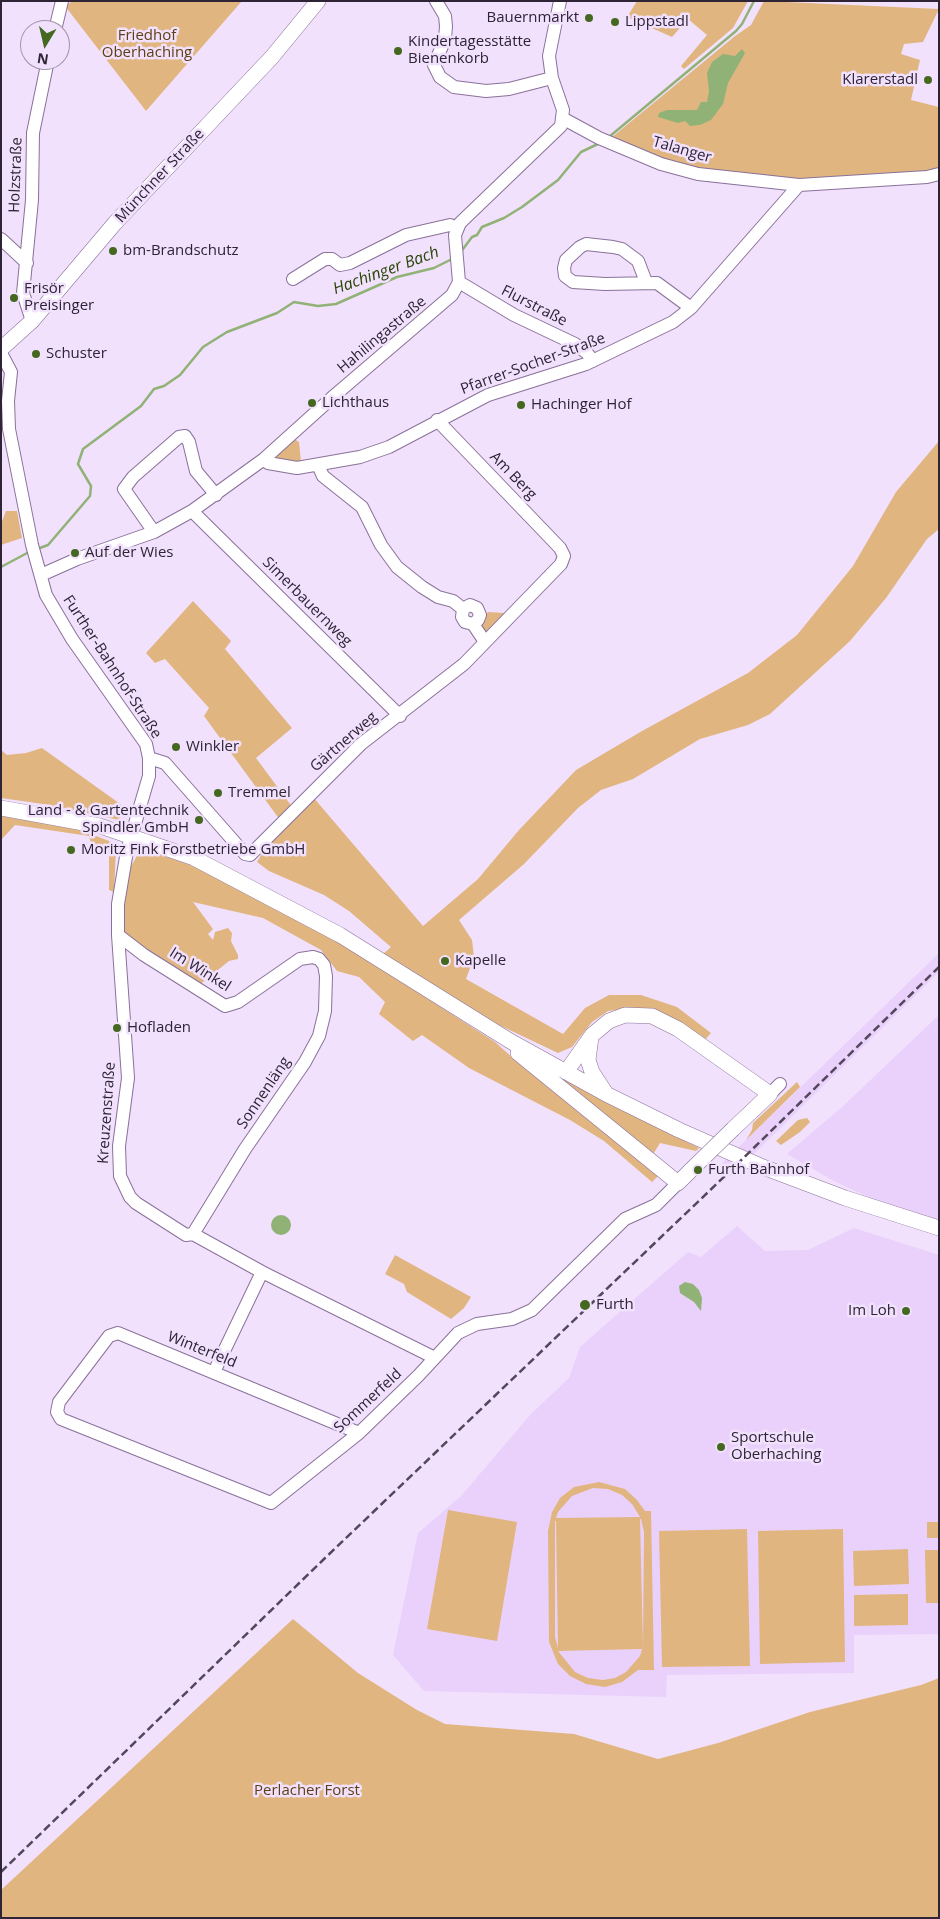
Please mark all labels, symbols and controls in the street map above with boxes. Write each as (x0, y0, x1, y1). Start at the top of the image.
place label: Bauernmarkt (486, 9, 579, 27)
marker: Bauernmarkt (583, 12, 595, 24)
place label: Lippstadl (625, 13, 689, 31)
marker: Lippstadl (609, 16, 621, 28)
north arrow (20, 20, 70, 70)
park label: Friedhof Oberhaching (102, 27, 192, 62)
place label: Kindertagesstätte Bienenkorb (408, 33, 531, 68)
marker: Kindertagesstätte Bienenkorb (392, 45, 404, 57)
text: N (36, 49, 50, 70)
place label: Klarerstadl (842, 71, 918, 89)
marker: Klarerstadl (922, 74, 934, 86)
street label: Münchner Straße (112, 125, 208, 227)
street label: Talanger (650, 133, 714, 167)
street label: Holzstraße (6, 137, 26, 213)
place label: bm-Brandschutz (123, 242, 239, 260)
water label: Hachinger Bach (330, 243, 442, 299)
marker: bm-Brandschutz (107, 245, 119, 257)
place label: Frisör Preisinger (24, 280, 94, 315)
street label: Flurstraße (498, 282, 570, 330)
marker: Frisör Preisinger (8, 292, 20, 304)
street label: Hahilingastraße (334, 293, 430, 377)
street label: Pfarrer-Socher-Straße (458, 329, 608, 399)
place label: Schuster (46, 345, 107, 363)
marker: Schuster (30, 348, 42, 360)
place label: Lichthaus (322, 394, 389, 412)
place label: Hachinger Hof (531, 396, 631, 414)
marker: Lichthaus (306, 397, 318, 409)
marker: Hachinger Hof (515, 399, 527, 411)
street label: Am Berg (486, 448, 540, 504)
place label: Auf der Wies (85, 544, 173, 562)
marker: Auf der Wies (69, 547, 81, 559)
street label: Simerbauernweg (259, 554, 355, 650)
street label: Further-Bahnhof-Straße (59, 592, 165, 742)
street label: Gärtnerweg (307, 708, 381, 776)
place label: Winkler (186, 738, 239, 756)
marker: Winkler (170, 741, 182, 753)
place label: Tremmel (228, 784, 291, 802)
marker: Tremmel (212, 787, 224, 799)
place label: Land - & Gartentechnik Spindler GmbH (28, 802, 189, 837)
marker: Land - & Gartentechnik Spindler GmbH (193, 814, 205, 826)
place label: Moritz Fink Forstbetriebe GmbH (81, 841, 305, 859)
marker: Moritz Fink Forstbetriebe GmbH (65, 844, 77, 856)
street label: Im Winkel (166, 944, 234, 996)
place label: Kapelle (455, 952, 506, 970)
marker: Kapelle (439, 955, 451, 967)
place label: Hofladen (127, 1019, 191, 1037)
marker: Hofladen (111, 1022, 123, 1034)
street label: Sonnenläng (233, 1054, 295, 1132)
street label: Kreuzenstraße (94, 1061, 120, 1165)
place label: Furth Bahnhof (708, 1161, 809, 1179)
marker: Furth Bahnhof (692, 1164, 704, 1176)
place label: Furth (596, 1296, 634, 1314)
marker: Furth (578, 1298, 592, 1312)
place label: Im Loh (848, 1302, 896, 1320)
marker: Im Loh (900, 1305, 912, 1317)
street label: Winterfeld (165, 1328, 239, 1372)
street label: Sommerfeld (330, 1365, 406, 1437)
place label: Sportschule Oberhaching (731, 1429, 821, 1464)
marker: Sportschule Oberhaching (715, 1441, 727, 1453)
park label: Perlacher Forst (254, 1782, 360, 1800)

